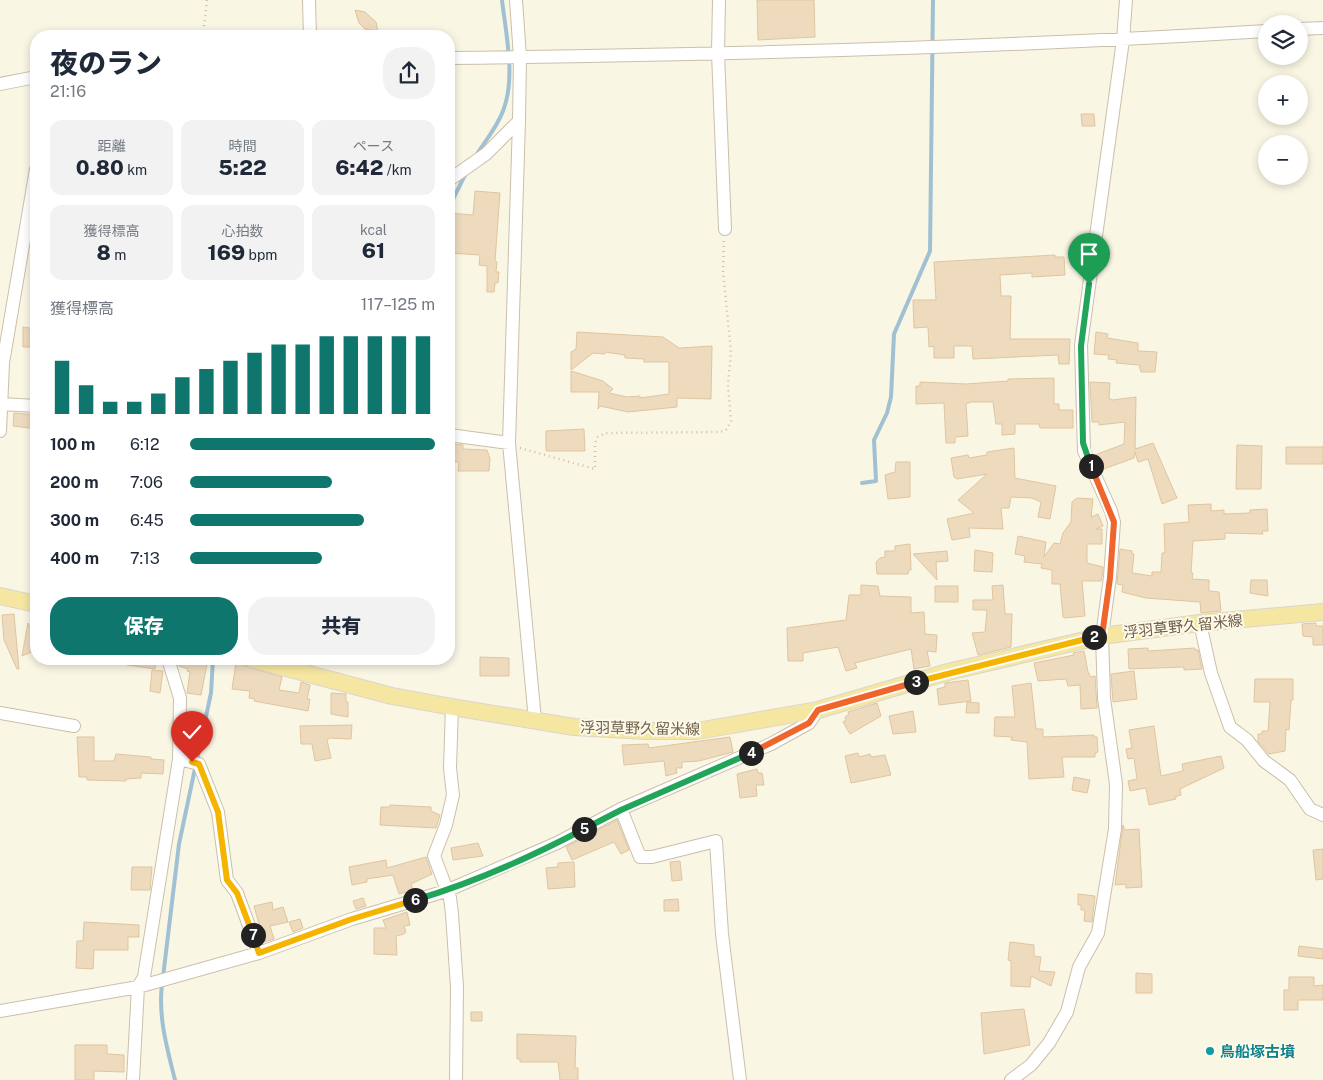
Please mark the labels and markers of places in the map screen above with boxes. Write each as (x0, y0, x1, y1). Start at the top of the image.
pin (1068, 233, 1110, 284)
pin: 1 (1078, 454, 1104, 478)
pin: 2 (1082, 624, 1106, 650)
pin: 3 (904, 670, 928, 694)
pin (171, 711, 213, 762)
pin: 4 (738, 740, 764, 766)
pin: 5 (572, 816, 596, 842)
pin: 6 (402, 888, 428, 912)
pin: 7 (240, 922, 266, 948)
place label: 鳥船塚古墳 (1220, 1043, 1295, 1060)
marker: 鳥船塚古墳 (1204, 1045, 1216, 1057)

